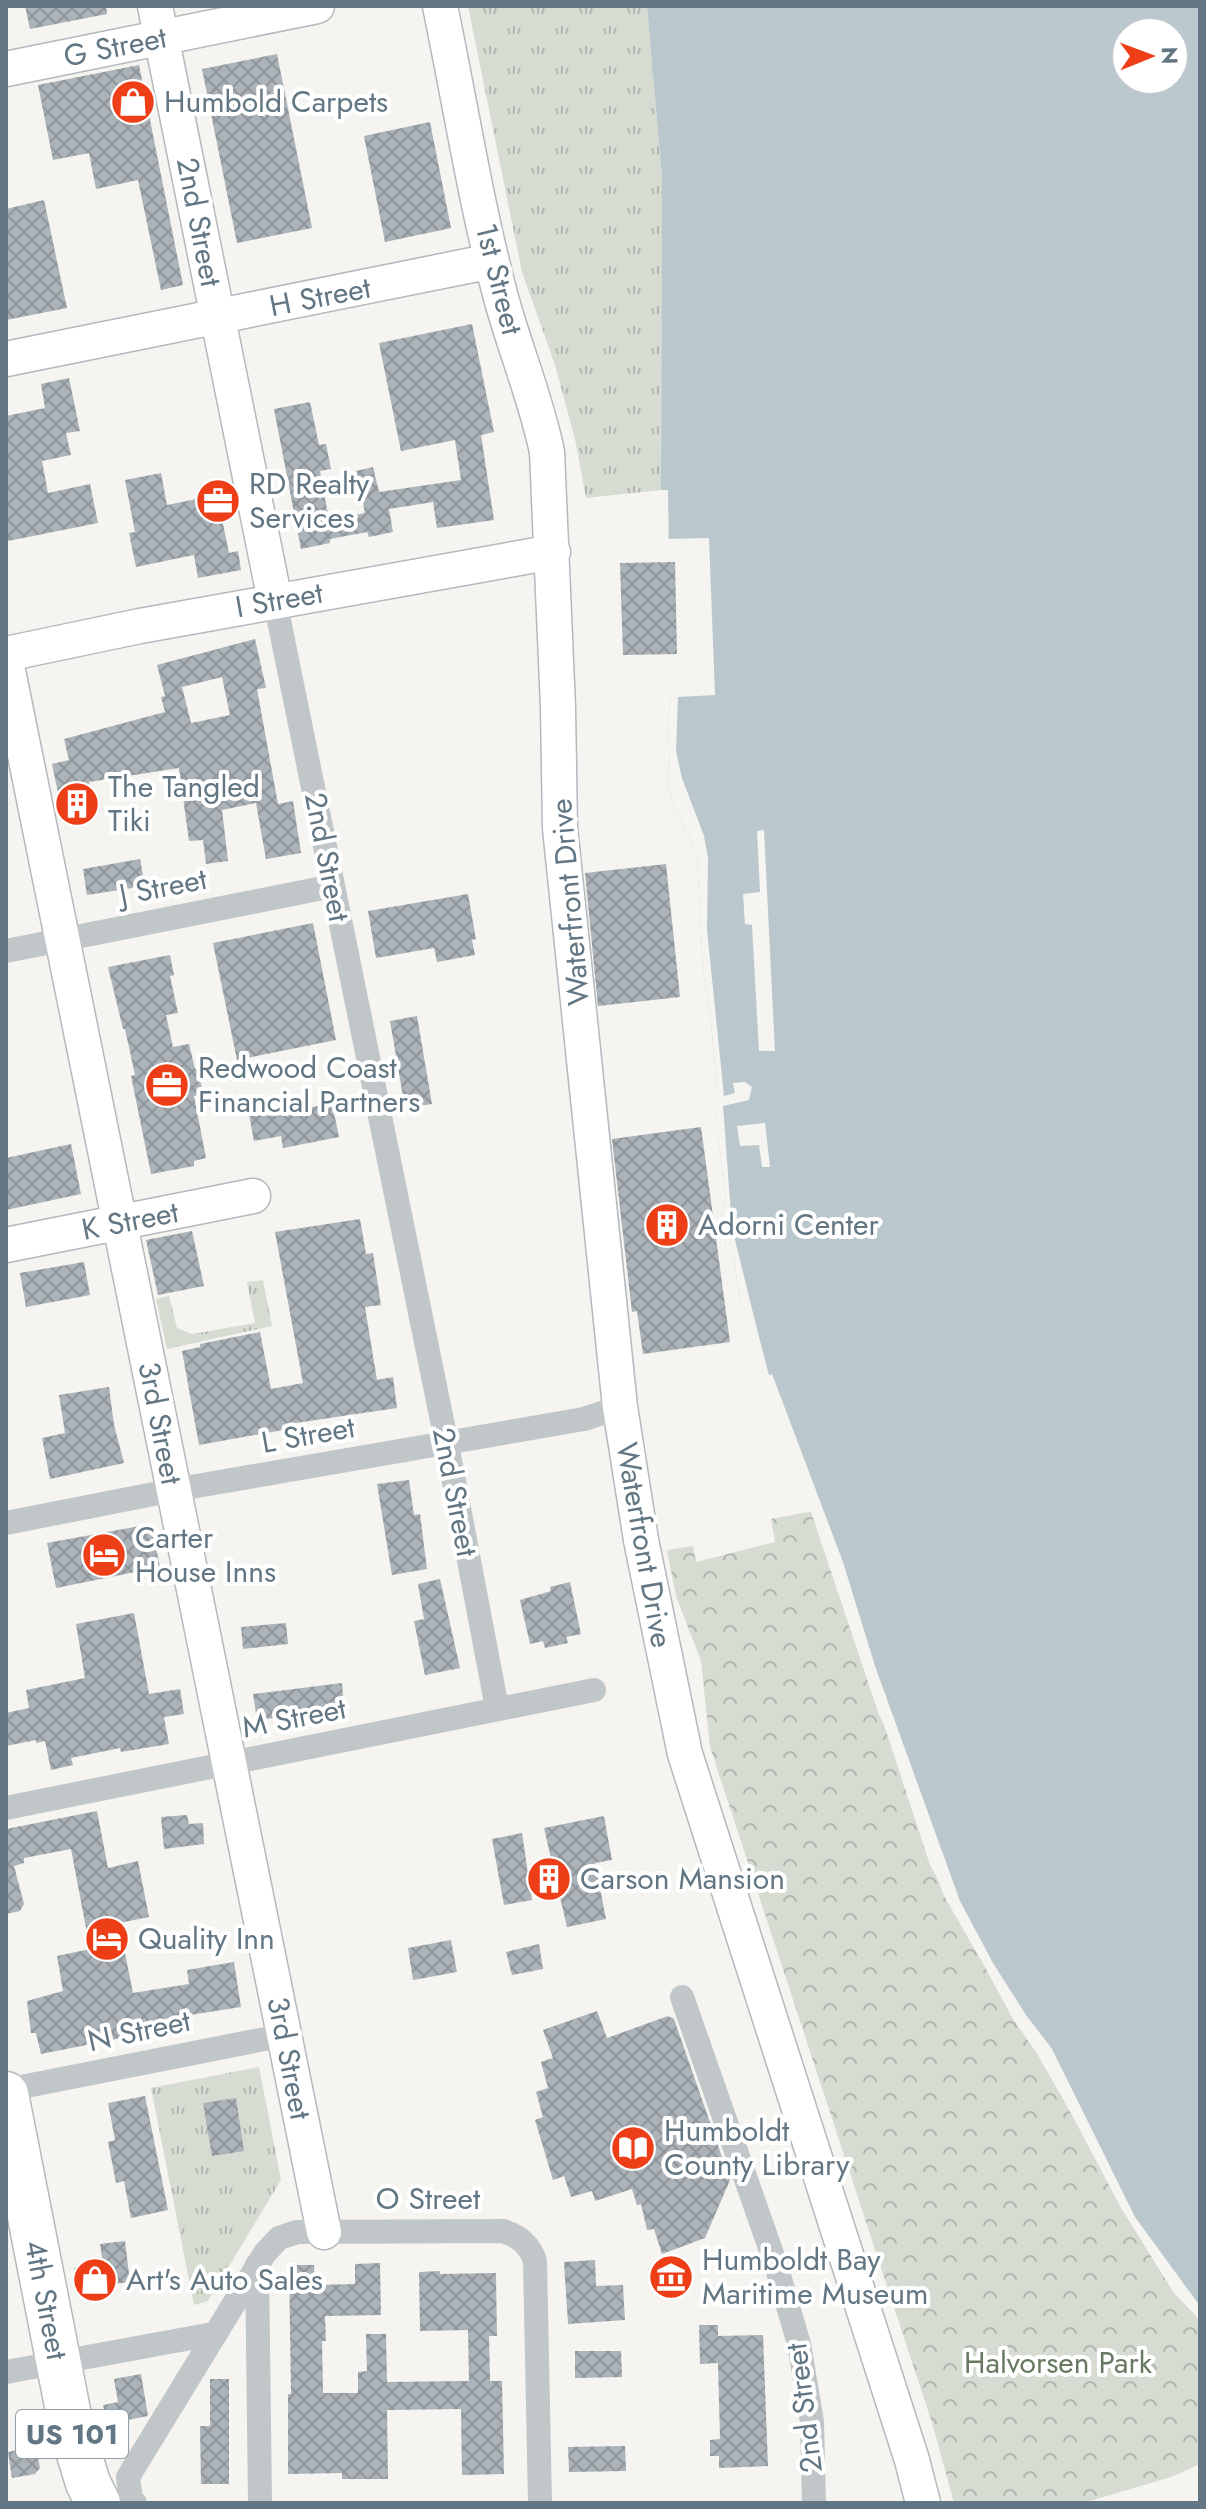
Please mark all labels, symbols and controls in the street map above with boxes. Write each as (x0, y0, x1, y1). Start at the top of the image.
street label: G Street (60, 15, 171, 78)
north arrow (1110, 16, 1190, 96)
text: N (1154, 47, 1186, 65)
shop icon: Humbold Carpets (109, 78, 157, 126)
place label: Humbold Carpets (164, 80, 388, 123)
street label: 2nd Street (166, 154, 233, 291)
street label: 1st Street (465, 219, 534, 340)
street label: H Street (266, 266, 375, 327)
place label: RD Realty Services (249, 462, 370, 539)
office icon: RD Realty Services (194, 477, 242, 525)
street label: I Street (232, 571, 327, 628)
place label: The Tangled Tiki (108, 765, 260, 842)
building icon: The Tangled Tiki (53, 780, 101, 828)
street label: 2nd Street (294, 789, 361, 926)
street label: Waterfront Drive (539, 797, 600, 1007)
street label: J Street (112, 857, 211, 917)
place label: Redwood Coast Financial Partners (198, 1046, 420, 1123)
office icon: Redwood Coast Financial Partners (143, 1061, 191, 1109)
street label: K Street (78, 1190, 183, 1251)
building icon: Adorni Center (643, 1201, 691, 1249)
place label: Adorni Center (698, 1203, 880, 1246)
street label: 3rd Street (128, 1358, 194, 1489)
street label: L Street (258, 1405, 359, 1464)
street label: 2nd Street (422, 1424, 489, 1561)
street label: Waterfront Drive (605, 1439, 684, 1651)
place label: Carter House Inns (135, 1516, 276, 1593)
hotel icon: Carter House Inns (80, 1531, 128, 1579)
street label: M Street (238, 1686, 350, 1749)
building icon: Carson Mansion (525, 1855, 573, 1903)
place label: Carson Mansion (580, 1857, 785, 1900)
hotel icon: Quality Inn (83, 1915, 131, 1963)
place label: Quality Inn (138, 1917, 275, 1960)
street label: 3rd Street (257, 1993, 323, 2124)
street label: N Street (84, 1999, 195, 2062)
place label: Humboldt County Library (664, 2109, 850, 2186)
library icon: Humboldt County Library (609, 2124, 657, 2172)
street label: O Street (376, 2177, 481, 2220)
street label: 4th Street (14, 2236, 79, 2364)
place label: Humboldt Bay Maritime Museum (702, 2238, 928, 2315)
museum icon: Humboldt Bay Maritime Museum (647, 2253, 695, 2301)
shop icon: Art's Auto Sales (71, 2256, 119, 2304)
place label: Art's Auto Sales (126, 2258, 323, 2301)
street label: 2nd Street (774, 2340, 833, 2475)
park label: Halvorsen Park (964, 2341, 1153, 2384)
road number: US 101 (16, 2410, 128, 2458)

